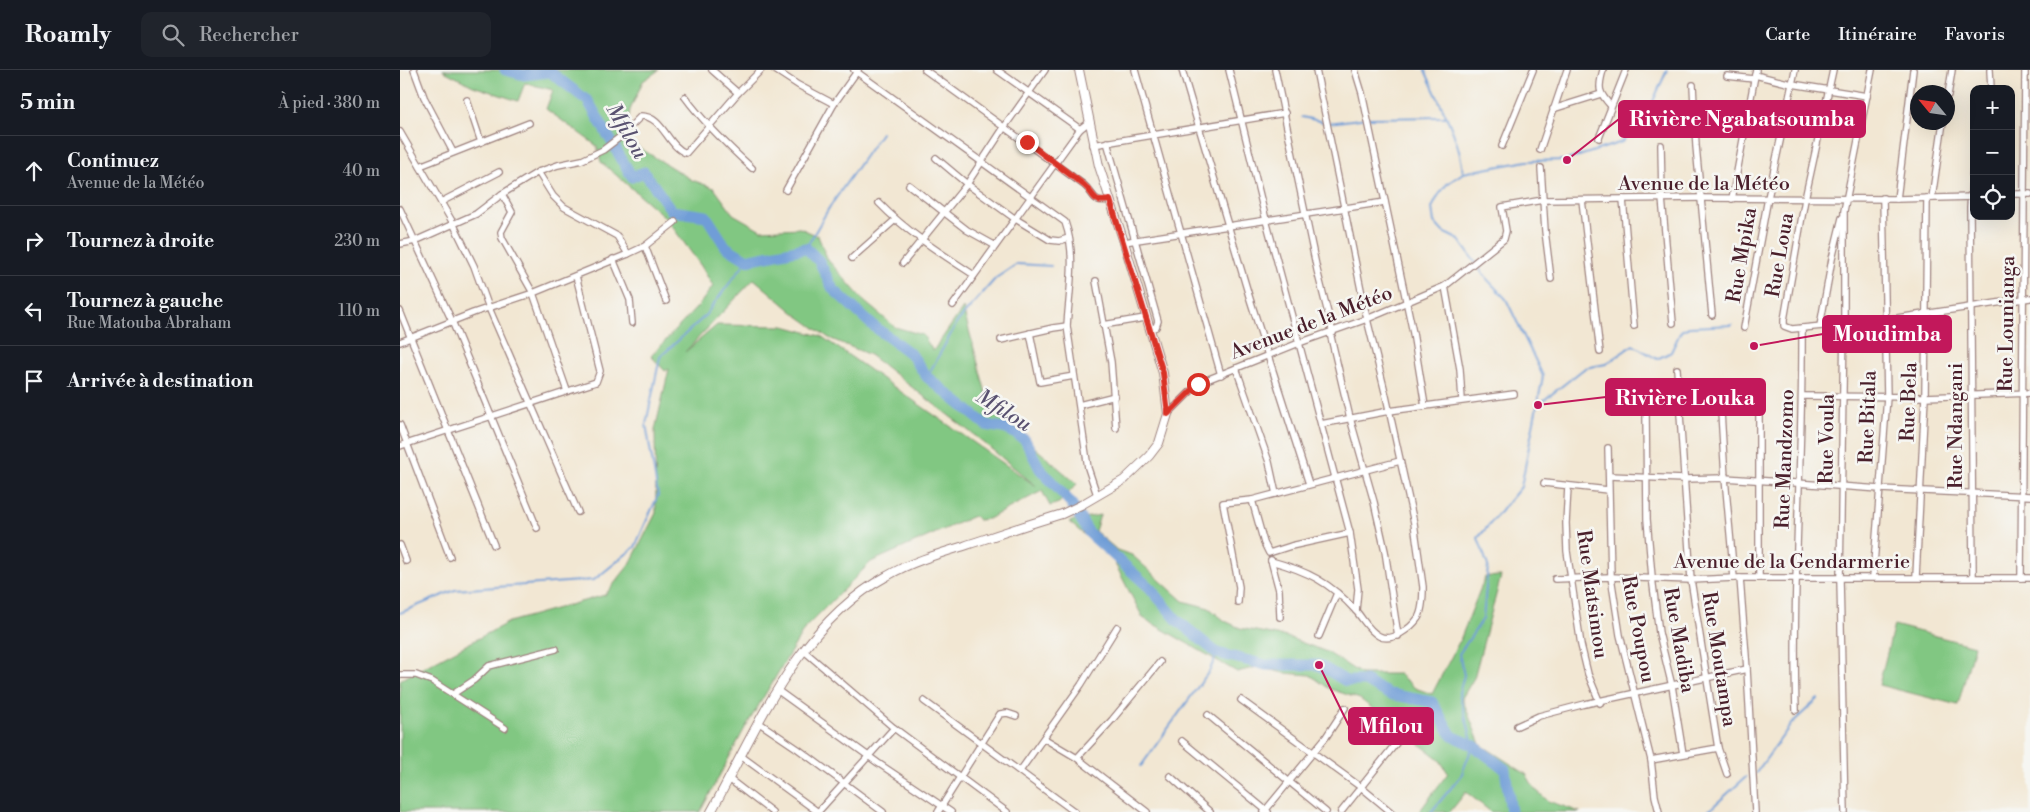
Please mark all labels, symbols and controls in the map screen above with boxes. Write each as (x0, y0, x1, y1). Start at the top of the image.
search box (141, 12, 491, 57)
text: Roamly (25, 20, 111, 50)
icon: search (159, 21, 187, 49)
text: Rechercher (199, 23, 299, 47)
text: Carte (1765, 23, 1810, 46)
text: Itinéraire (1838, 23, 1917, 46)
text: Favoris (1945, 23, 2005, 46)
north arrow (1910, 85, 1955, 130)
map controls (1970, 85, 2015, 220)
button: + (1970, 85, 2015, 130)
text: 5 min (20, 90, 75, 116)
text: À pied · 380 m (278, 93, 380, 113)
water label: Mfilou (600, 99, 653, 164)
callout: Rivière Ngabatsoumba (1619, 101, 1865, 137)
text: Rivière Ngabatsoumba (1629, 107, 1855, 133)
button: − (1970, 130, 2015, 175)
route end (1016, 131, 1039, 154)
text: Continuez (67, 149, 159, 173)
icon: ahead (20, 157, 48, 185)
text: 40 m (343, 161, 380, 181)
street label: Avenue de la Météo (1617, 172, 1790, 197)
text: Avenue de la Météo (67, 173, 204, 193)
button: locate (1970, 175, 2015, 220)
street label: Rue Mpika (1722, 205, 1763, 305)
street label: Rue Loua (1761, 210, 1800, 300)
icon: right (20, 227, 48, 255)
text: Tournez à droite (67, 229, 214, 253)
text: 230 m (334, 231, 380, 251)
street label: Rue Lounianga (1994, 255, 2021, 392)
street label: Avenue de la Météo (1226, 281, 1396, 366)
text: Tournez à gauche (67, 289, 223, 313)
icon: left (20, 297, 48, 325)
text: 110 m (338, 301, 380, 321)
text: Rue Matouba Abraham (67, 313, 231, 333)
callout: Moudimba (1823, 316, 1951, 352)
text: Moudimba (1833, 322, 1942, 348)
street label: Rue Bela (1896, 361, 1923, 442)
street label: Rue Ndangani (1944, 362, 1969, 489)
icon: arrive (20, 367, 48, 395)
text: Arrivée à destination (67, 369, 253, 393)
street label: Rue Bitala (1854, 369, 1883, 464)
route start (1187, 373, 1210, 396)
callout: Rivière Louka (1606, 379, 1765, 415)
water label: Mfilou (971, 384, 1036, 438)
text: Rivière Louka (1615, 386, 1755, 412)
street label: Rue Mandzomo (1771, 389, 1800, 530)
street label: Rue Voula (1814, 393, 1841, 485)
street label: Rue Matsimou (1570, 528, 1613, 661)
street label: Avenue de la Gendarmerie (1673, 550, 1910, 575)
street label: Rue Poupou (1615, 574, 1660, 686)
street label: Rue Madiba (1657, 586, 1700, 696)
street label: Rue Moutampa (1696, 590, 1742, 729)
callout: Mfilou (1349, 708, 1433, 744)
text: Mfilou (1359, 714, 1423, 740)

